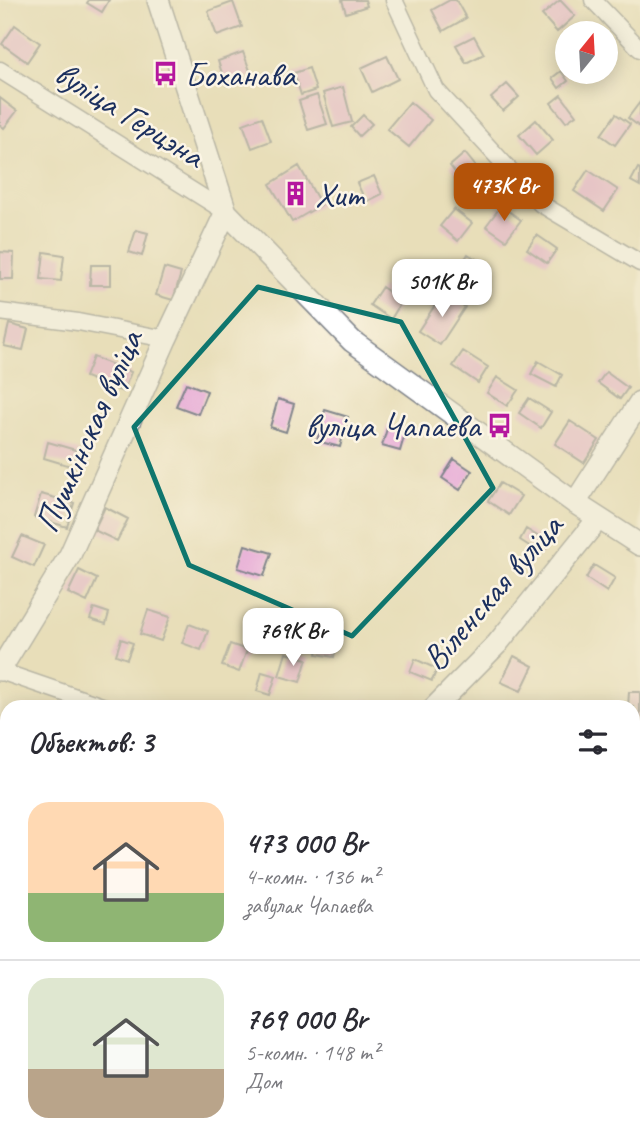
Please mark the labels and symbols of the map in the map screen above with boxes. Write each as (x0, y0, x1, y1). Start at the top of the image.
north arrow (555, 21, 618, 84)
street label: вуліца Герцэна (47, 51, 215, 179)
place label: Боханава (185, 52, 298, 97)
bus stop icon: Боханава (151, 60, 179, 88)
pin: 473K Br (439, 164, 569, 223)
place label: Хит (315, 172, 365, 217)
building icon: Хит (281, 180, 309, 208)
pin: 501K Br (377, 260, 507, 319)
street label: Пушкінская вуліца (24, 321, 154, 539)
place label: вуліца Чапаева (305, 403, 482, 448)
bus stop icon: вуліца Чапаева (486, 411, 514, 439)
street label: Віленская вуліца (412, 503, 574, 680)
pin: 769K Br (228, 608, 358, 668)

